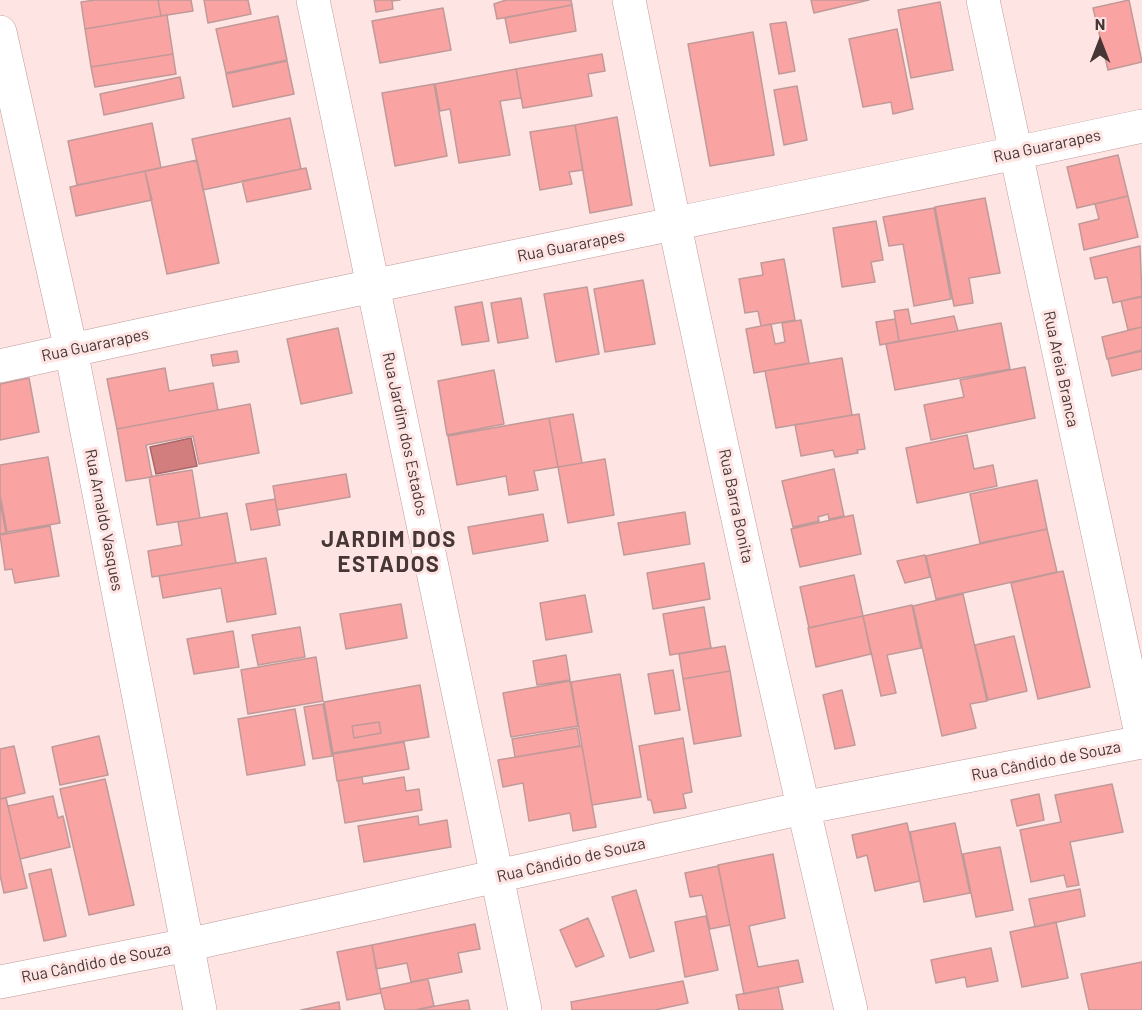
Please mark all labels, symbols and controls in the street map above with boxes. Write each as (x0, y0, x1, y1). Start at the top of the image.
north arrow (1070, 12, 1130, 72)
text: N (1095, 14, 1105, 33)
street label: Rua Guararapes (992, 125, 1102, 167)
street label: Rua Guararapes (516, 226, 626, 266)
street label: Rua Areia Branca (1039, 309, 1083, 429)
street label: Rua Guararapes (40, 324, 150, 366)
street label: Rua Jardim dos Estados (378, 350, 432, 518)
street label: Rua Arnaldo Vasques (81, 447, 127, 593)
street label: Rua Barra Bonita (715, 447, 757, 565)
district label: JARDIM DOS ESTADOS (321, 527, 457, 578)
street label: Rua Cândido de Souza (970, 737, 1122, 785)
street label: Rua Cândido de Souza (495, 834, 647, 886)
street label: Rua Cândido de Souza (20, 939, 172, 987)

